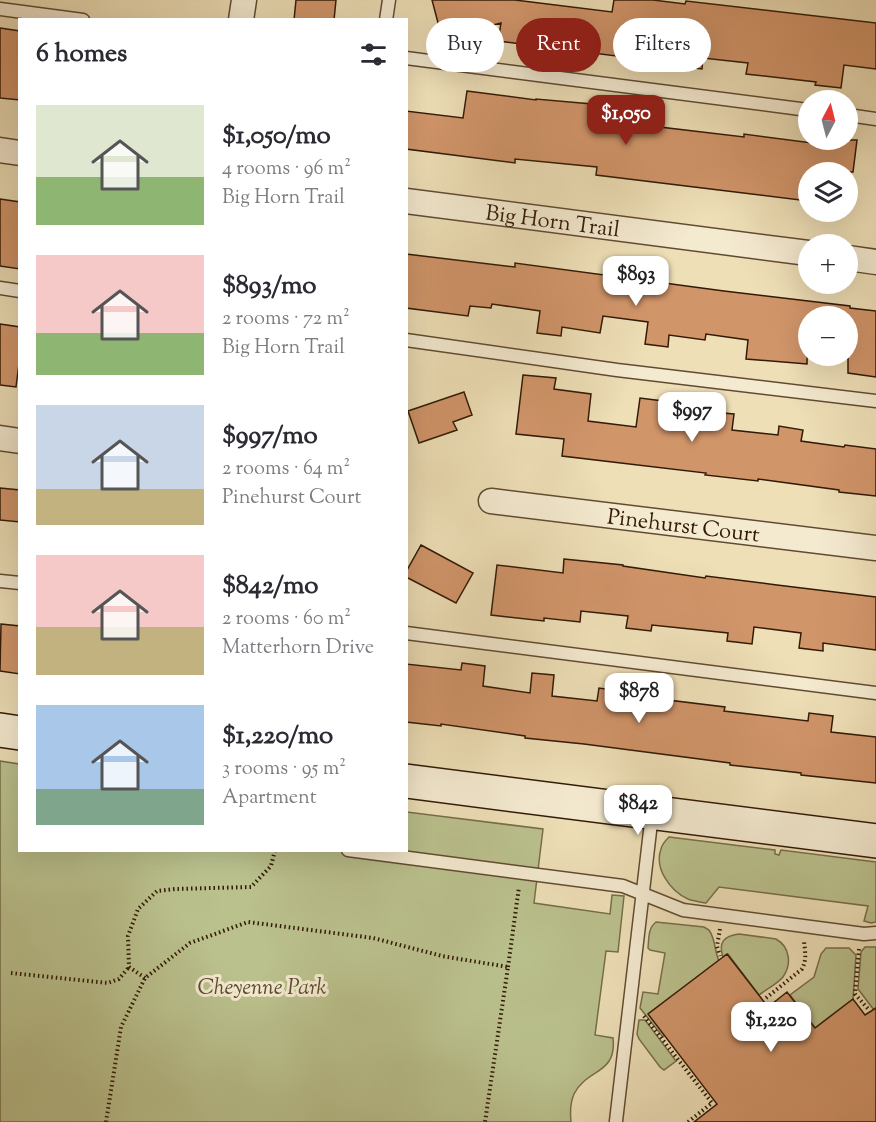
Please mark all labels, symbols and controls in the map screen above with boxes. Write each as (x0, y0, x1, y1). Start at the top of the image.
chip: Buy (426, 18, 504, 72)
chip: Rent (516, 18, 601, 72)
chip: Filters (613, 18, 711, 72)
text: 6 homes (36, 36, 127, 73)
icon: filters (357, 38, 390, 71)
north arrow (798, 90, 858, 150)
map controls (798, 90, 858, 366)
pin: $1,050 (577, 95, 675, 146)
text: $1,050 (601, 100, 651, 129)
text: $1,050/mo (222, 118, 331, 155)
icon: home (84, 129, 156, 201)
text: 4 rooms · 96 m² (222, 155, 351, 184)
button: layers (798, 162, 858, 222)
text: Big Horn Trail (222, 184, 345, 213)
street label: Big Horn Trail (483, 198, 621, 248)
button: + (798, 234, 858, 294)
pin: $893 (600, 256, 672, 307)
text: $893 (617, 261, 655, 290)
text: $893/mo (222, 268, 316, 305)
icon: home (84, 279, 156, 351)
text: 2 rooms · 72 m² (222, 305, 350, 334)
button: − (798, 306, 858, 366)
text: Big Horn Trail (222, 334, 345, 363)
pin: $997 (656, 392, 728, 443)
text: $997 (672, 397, 712, 426)
text: $997/mo (222, 418, 318, 455)
icon: home (84, 429, 156, 501)
text: 2 rooms · 64 m² (222, 455, 350, 484)
text: Pinehurst Court (222, 484, 361, 513)
street label: Pinehurst Court (605, 502, 762, 553)
text: $842/mo (222, 568, 318, 605)
icon: home (84, 579, 156, 651)
text: 2 rooms · 60 m² (222, 605, 351, 634)
text: Matterhorn Drive (222, 634, 374, 663)
pin: $878 (603, 673, 675, 724)
text: $878 (619, 678, 659, 707)
text: $1,220/mo (222, 718, 333, 755)
icon: home (84, 729, 156, 801)
text: 3 rooms · 95 m² (222, 755, 346, 784)
text: Apartment (222, 784, 317, 813)
pin: $842 (602, 785, 674, 836)
text: $842 (618, 790, 658, 819)
park label: Cheyenne Park (198, 973, 326, 1005)
pin: $1,220 (722, 1002, 820, 1053)
text: $1,220 (745, 1007, 797, 1036)

